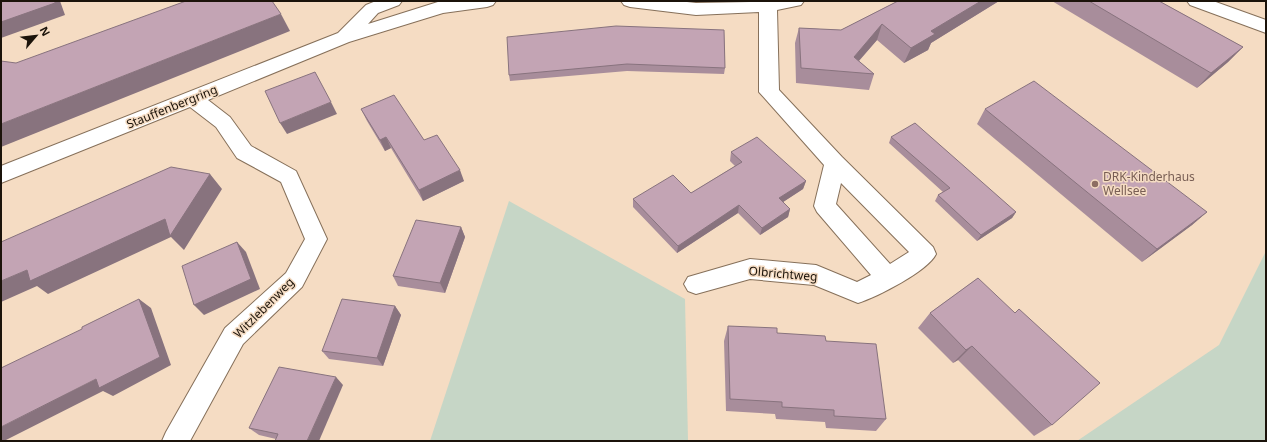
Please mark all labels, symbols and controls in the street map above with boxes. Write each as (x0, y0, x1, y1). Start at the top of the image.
north arrow (16, 16, 56, 56)
text: N (37, 24, 54, 39)
street label: Stauffenbergring (124, 81, 220, 133)
place label: DRK-Kinderhaus Wellsee (1103, 168, 1195, 199)
marker: DRK-Kinderhaus Wellsee (1090, 179, 1100, 189)
street label: Olbrichtweg (748, 262, 818, 285)
street label: Witzlebenweg (230, 274, 298, 342)

